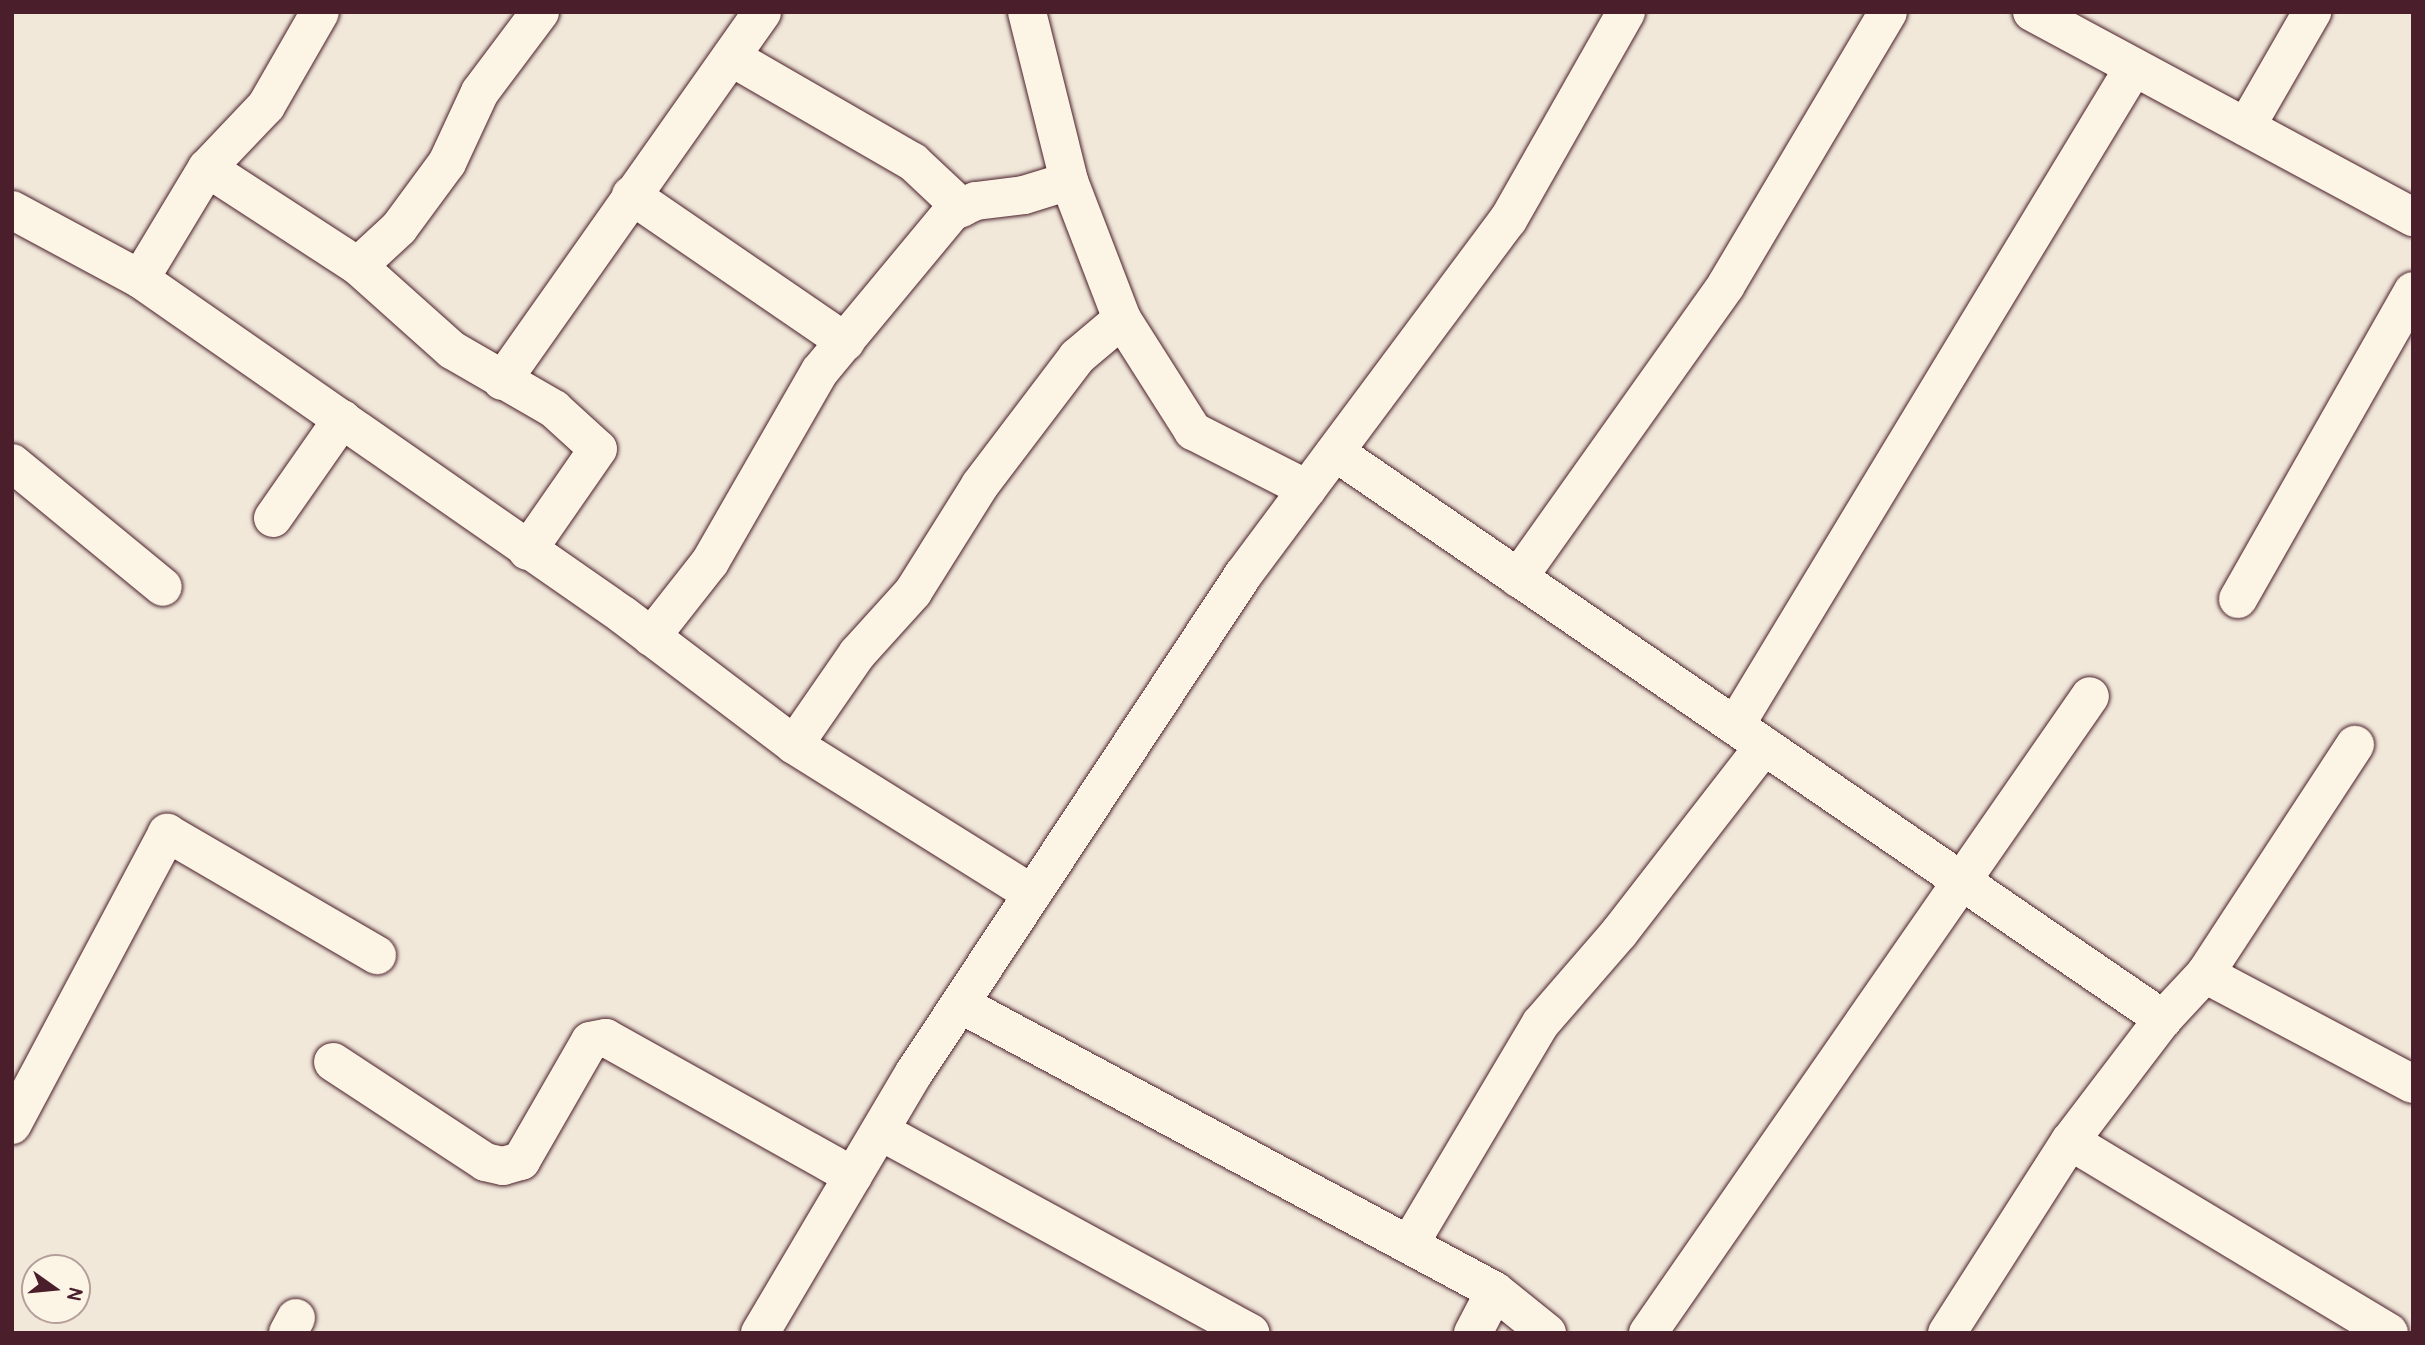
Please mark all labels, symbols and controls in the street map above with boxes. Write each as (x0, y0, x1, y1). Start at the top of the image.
north arrow (21, 1254, 91, 1324)
text: N (61, 1285, 88, 1303)

